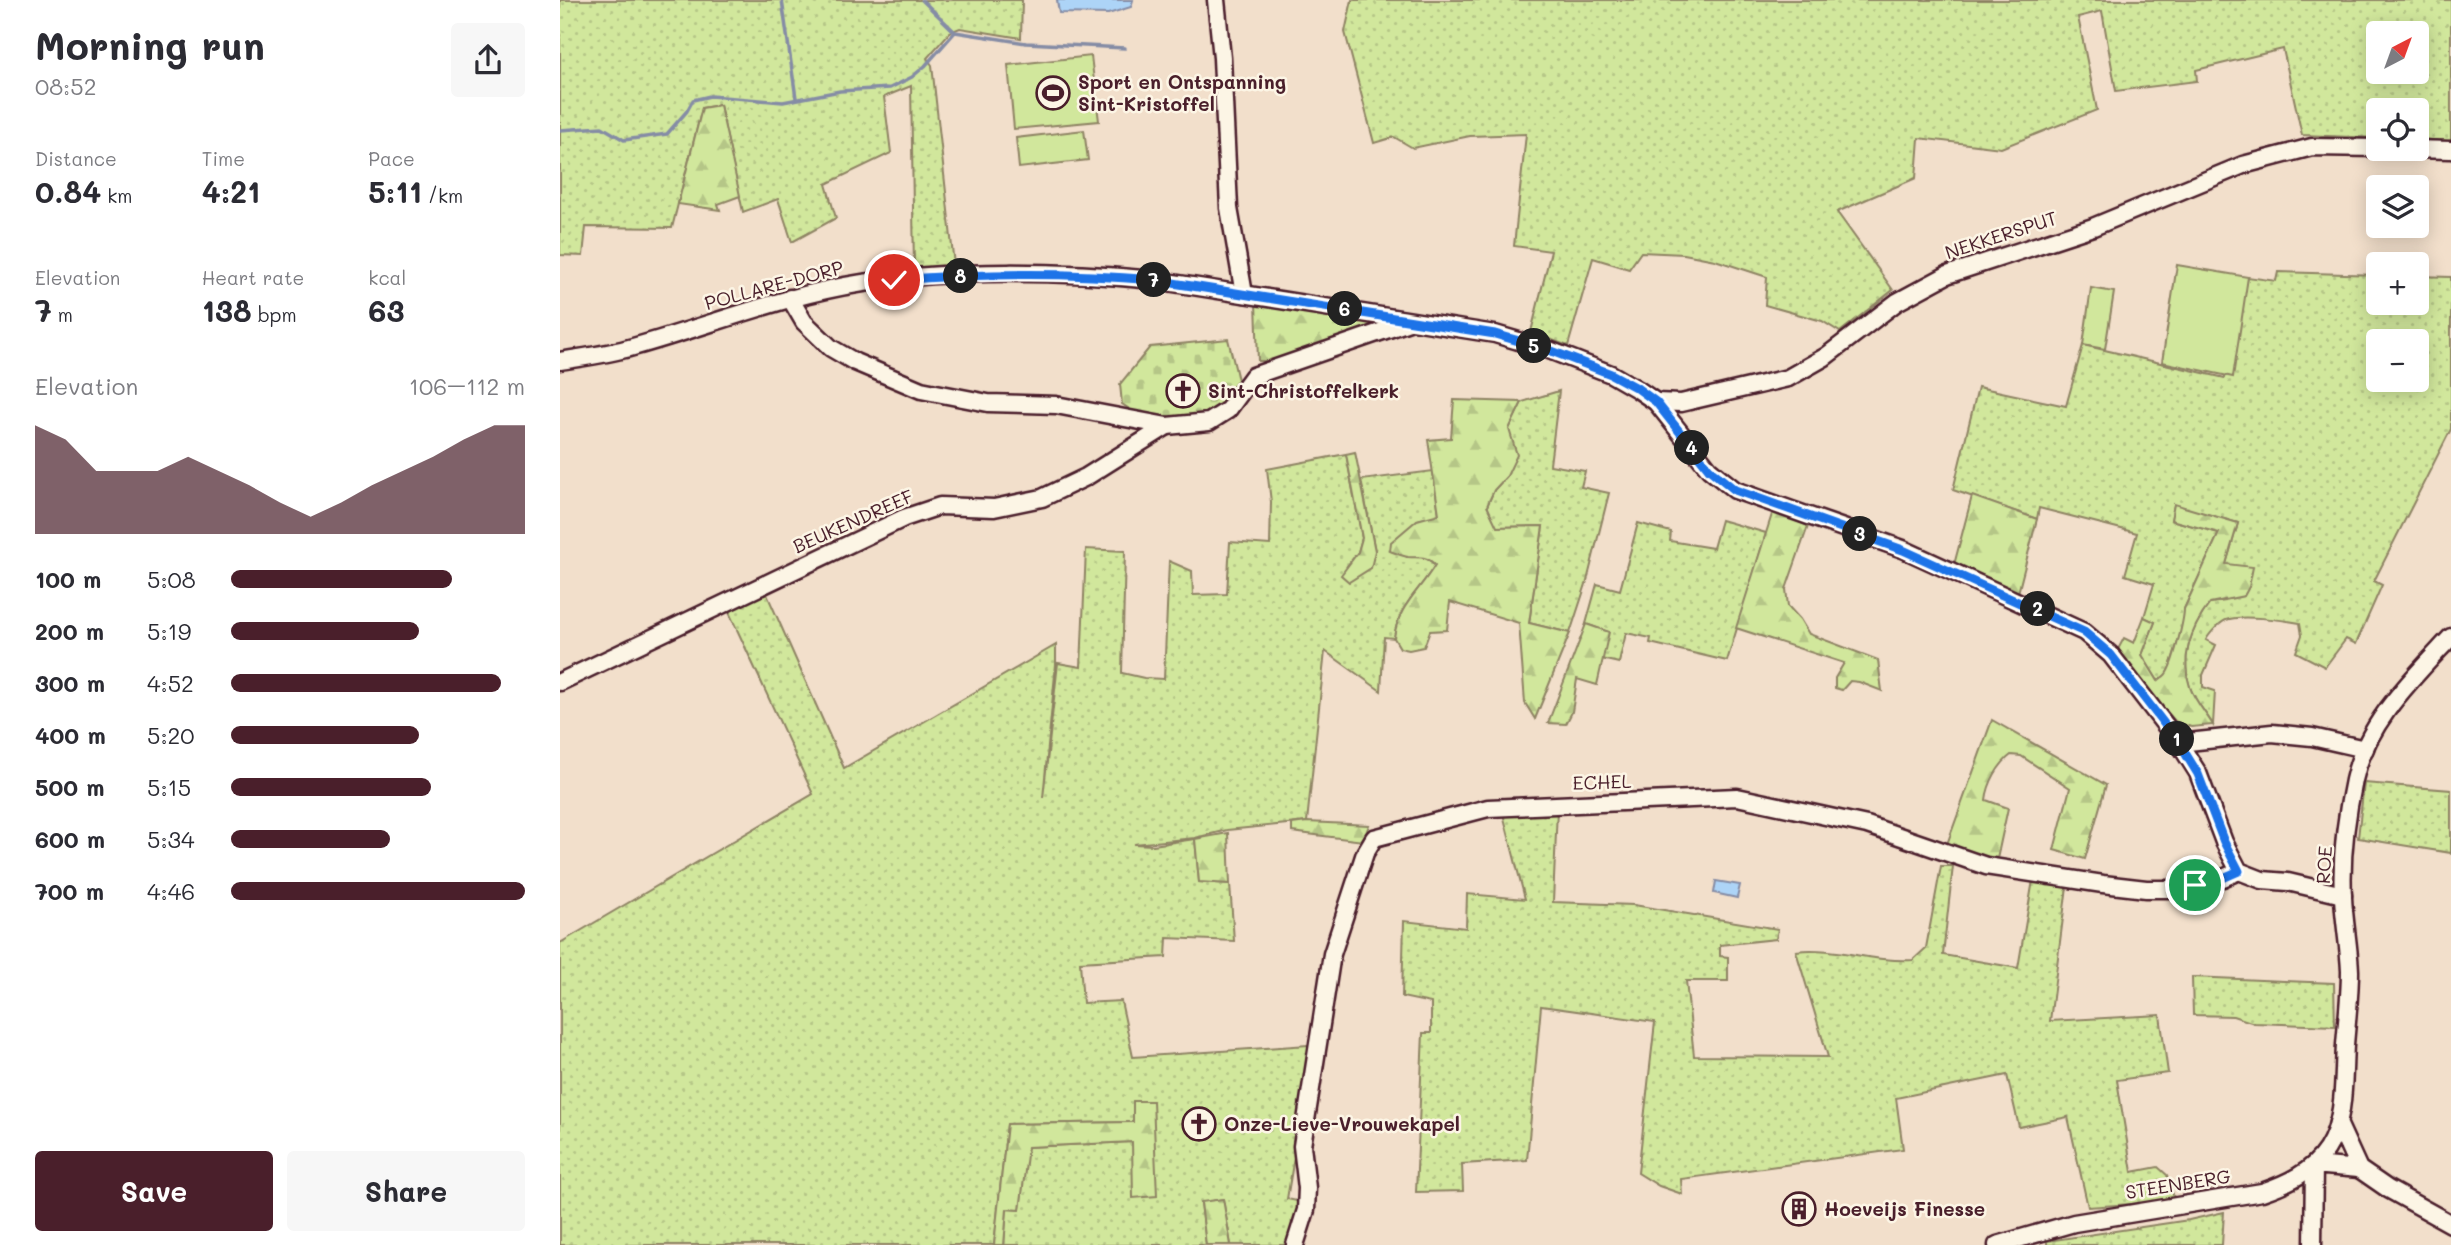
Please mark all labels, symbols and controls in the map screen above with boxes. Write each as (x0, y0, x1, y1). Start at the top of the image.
text: Morning run (35, 20, 265, 70)
north arrow (2366, 21, 2429, 84)
map controls (2366, 21, 2429, 392)
button: share (451, 23, 525, 97)
place label: Sport en Ontspanning Sint-Kristoffel (1078, 69, 1286, 116)
text: 08:52 (35, 71, 96, 101)
sports icon: Sport en Ontspanning Sint-Kristoffel (1034, 74, 1072, 112)
button: locate (2366, 98, 2429, 161)
text: Distance (35, 146, 117, 171)
text: Time (202, 146, 245, 171)
text: Pace (368, 146, 415, 171)
text: 0.84 (35, 171, 101, 211)
text: 4:21 (202, 171, 260, 211)
text: 5:11 (368, 171, 422, 211)
button: layers (2366, 175, 2429, 238)
text: km (101, 183, 132, 208)
text: /km (422, 183, 463, 208)
street label: NEKKERSPUT (1942, 205, 2060, 264)
pin (864, 250, 924, 310)
button: + (2366, 252, 2429, 315)
street label: POLLARE-DORP (702, 254, 846, 315)
pin: 8 (944, 258, 978, 294)
icon: check (875, 261, 913, 299)
pin: 7 (1136, 262, 1172, 298)
text: 8 (955, 263, 966, 288)
text: Elevation (35, 265, 120, 290)
text: Heart rate (202, 265, 304, 290)
text: kcal (368, 265, 406, 290)
text: 7 (1148, 267, 1159, 292)
text: 7 (35, 290, 52, 330)
text: 138 (202, 290, 252, 330)
text: 63 (368, 290, 404, 330)
pin: 6 (1328, 292, 1362, 326)
text: 6 (1339, 296, 1350, 321)
text: m (52, 302, 73, 327)
text: bpm (252, 302, 297, 327)
pin: 5 (1516, 328, 1552, 364)
button: − (2366, 329, 2429, 392)
text: 5 (1528, 333, 1539, 358)
text: Elevation (35, 371, 138, 401)
text: 106–112 m (409, 371, 525, 401)
church icon: Sint-Christoffelkerk (1164, 372, 1202, 410)
place label: Sint-Christoffelkerk (1208, 378, 1399, 403)
pin: 4 (1674, 430, 1710, 466)
text: 4 (1685, 435, 1698, 460)
street label: BEUKENDREEF (789, 483, 917, 558)
pin: 3 (1842, 516, 1878, 552)
text: 3 (1854, 521, 1865, 546)
text: 100 m (35, 564, 101, 594)
text: 5:08 (147, 564, 196, 594)
pin: 2 (2020, 592, 2056, 626)
text: 2 (2032, 596, 2043, 621)
text: 200 m (35, 616, 104, 646)
text: 5:19 (147, 616, 191, 646)
text: 300 m (35, 668, 105, 698)
text: 4:52 (147, 668, 194, 698)
text: 400 m (35, 720, 106, 750)
text: 5:20 (147, 720, 195, 750)
pin: 1 (2160, 722, 2194, 756)
text: 1 (2172, 726, 2181, 751)
street label: ECHEL (1572, 768, 1632, 795)
text: 500 m (35, 772, 105, 802)
text: 5:15 (147, 772, 191, 802)
text: 600 m (35, 824, 105, 854)
text: 5:34 (147, 824, 195, 854)
street label: ROE (2310, 845, 2337, 885)
pin (2165, 855, 2225, 915)
icon: arrive (2176, 866, 2214, 904)
text: 700 m (35, 876, 104, 906)
text: 4:46 (147, 876, 195, 906)
church icon: Onze-Lieve-Vrouwekapel (1180, 1105, 1218, 1143)
place label: Onze-Lieve-Vrouwekapel (1224, 1111, 1460, 1136)
button: Save (35, 1151, 273, 1231)
button: Share (287, 1151, 525, 1231)
street label: STEENBERG (2124, 1163, 2232, 1204)
building icon: Hoeveijs Finesse (1780, 1190, 1818, 1228)
place label: Hoeveijs Finesse (1824, 1196, 1985, 1221)

